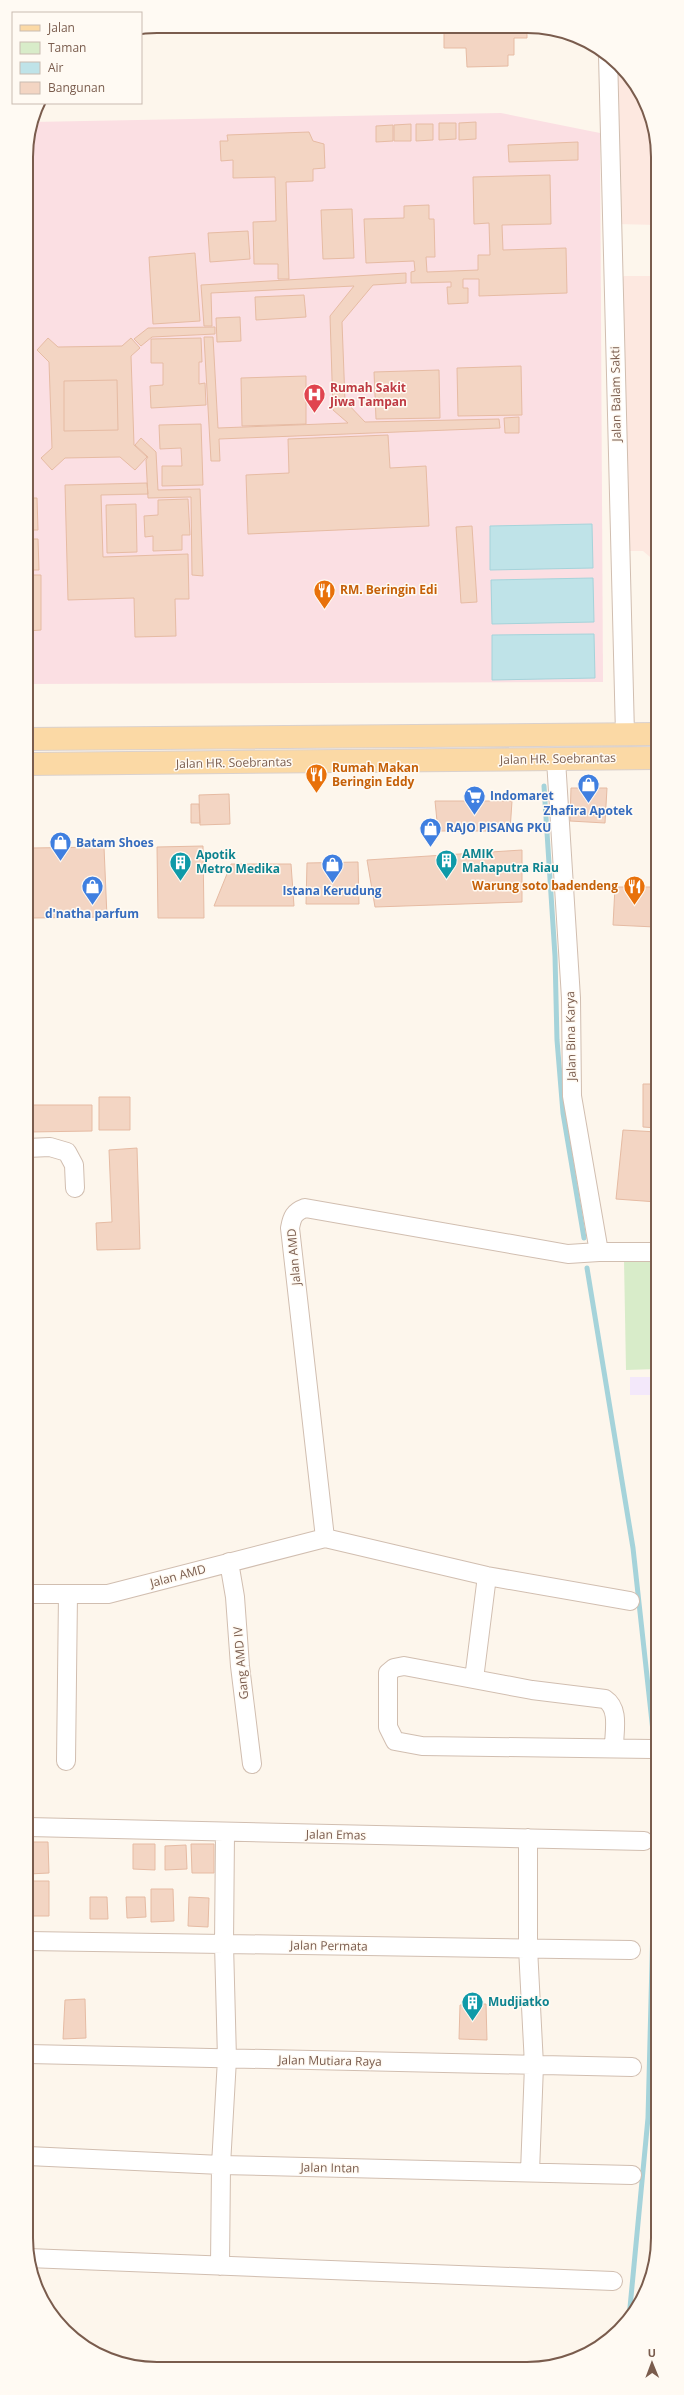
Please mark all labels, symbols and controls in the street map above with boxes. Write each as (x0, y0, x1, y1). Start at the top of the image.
legend (12, 12, 142, 104)
text: Jalan (47, 19, 75, 36)
text: Taman (48, 39, 86, 56)
text: Air (48, 59, 64, 76)
text: Bangunan (48, 79, 105, 96)
street label: Jalan Balam Sakti (606, 346, 625, 443)
place label: Rumah Sakit Jiwa Tampan (329, 379, 407, 410)
hospital icon: Rumah Sakit Jiwa Tampan (301, 382, 327, 415)
restaurant icon: RM. Beringin Edi (312, 577, 338, 610)
place label: RM. Beringin Edi (340, 581, 437, 598)
street label: Jalan HR. Soebrantas (499, 749, 616, 768)
street label: Jalan HR. Soebrantas (175, 753, 292, 772)
place label: Rumah Makan Beringin Eddy (332, 759, 419, 790)
restaurant icon: Rumah Makan Beringin Eddy (304, 762, 330, 795)
shop icon: Zhafira Apotek (575, 771, 601, 804)
supermarket icon: Indomaret (461, 783, 487, 816)
place label: Indomaret (490, 787, 554, 804)
place label: Zhafira Apotek (543, 802, 633, 819)
shop icon: RAJO PISANG PKU (418, 815, 444, 848)
place label: RAJO PISANG PKU (446, 819, 551, 836)
shop icon: Batam Shoes (48, 830, 74, 863)
place label: Batam Shoes (76, 834, 154, 851)
place label: AMIK Mahaputra Riau (462, 845, 559, 876)
place label: Apotik Metro Medika (196, 846, 280, 877)
building icon: AMIK Mahaputra Riau (433, 848, 459, 881)
building icon: Apotik Metro Medika (167, 849, 193, 882)
shop icon: Istana Kerudung (319, 851, 345, 884)
restaurant icon: Warung soto badendeng (621, 873, 647, 906)
shop icon: d'natha parfum (79, 874, 105, 907)
place label: Warung soto badendeng (472, 877, 618, 894)
place label: Istana Kerudung (282, 882, 382, 899)
place label: d'natha parfum (45, 905, 139, 922)
street label: Jalan Bina Karya (561, 991, 580, 1082)
street label: Jalan AMD (283, 1228, 305, 1287)
street label: Jalan AMD (147, 1560, 208, 1591)
street label: Gang AMD IV (229, 1625, 252, 1700)
street label: Jalan Emas (305, 1825, 367, 1844)
street label: Jalan Permata (289, 1936, 368, 1955)
building icon: Mudjiatko (460, 1989, 486, 2022)
place label: Mudjiatko (488, 1993, 549, 2010)
street label: Jalan Mutiara Raya (277, 2051, 382, 2070)
street label: Jalan Intan (299, 2158, 360, 2177)
north arrow (632, 2343, 672, 2383)
text: U (648, 2345, 656, 2360)

